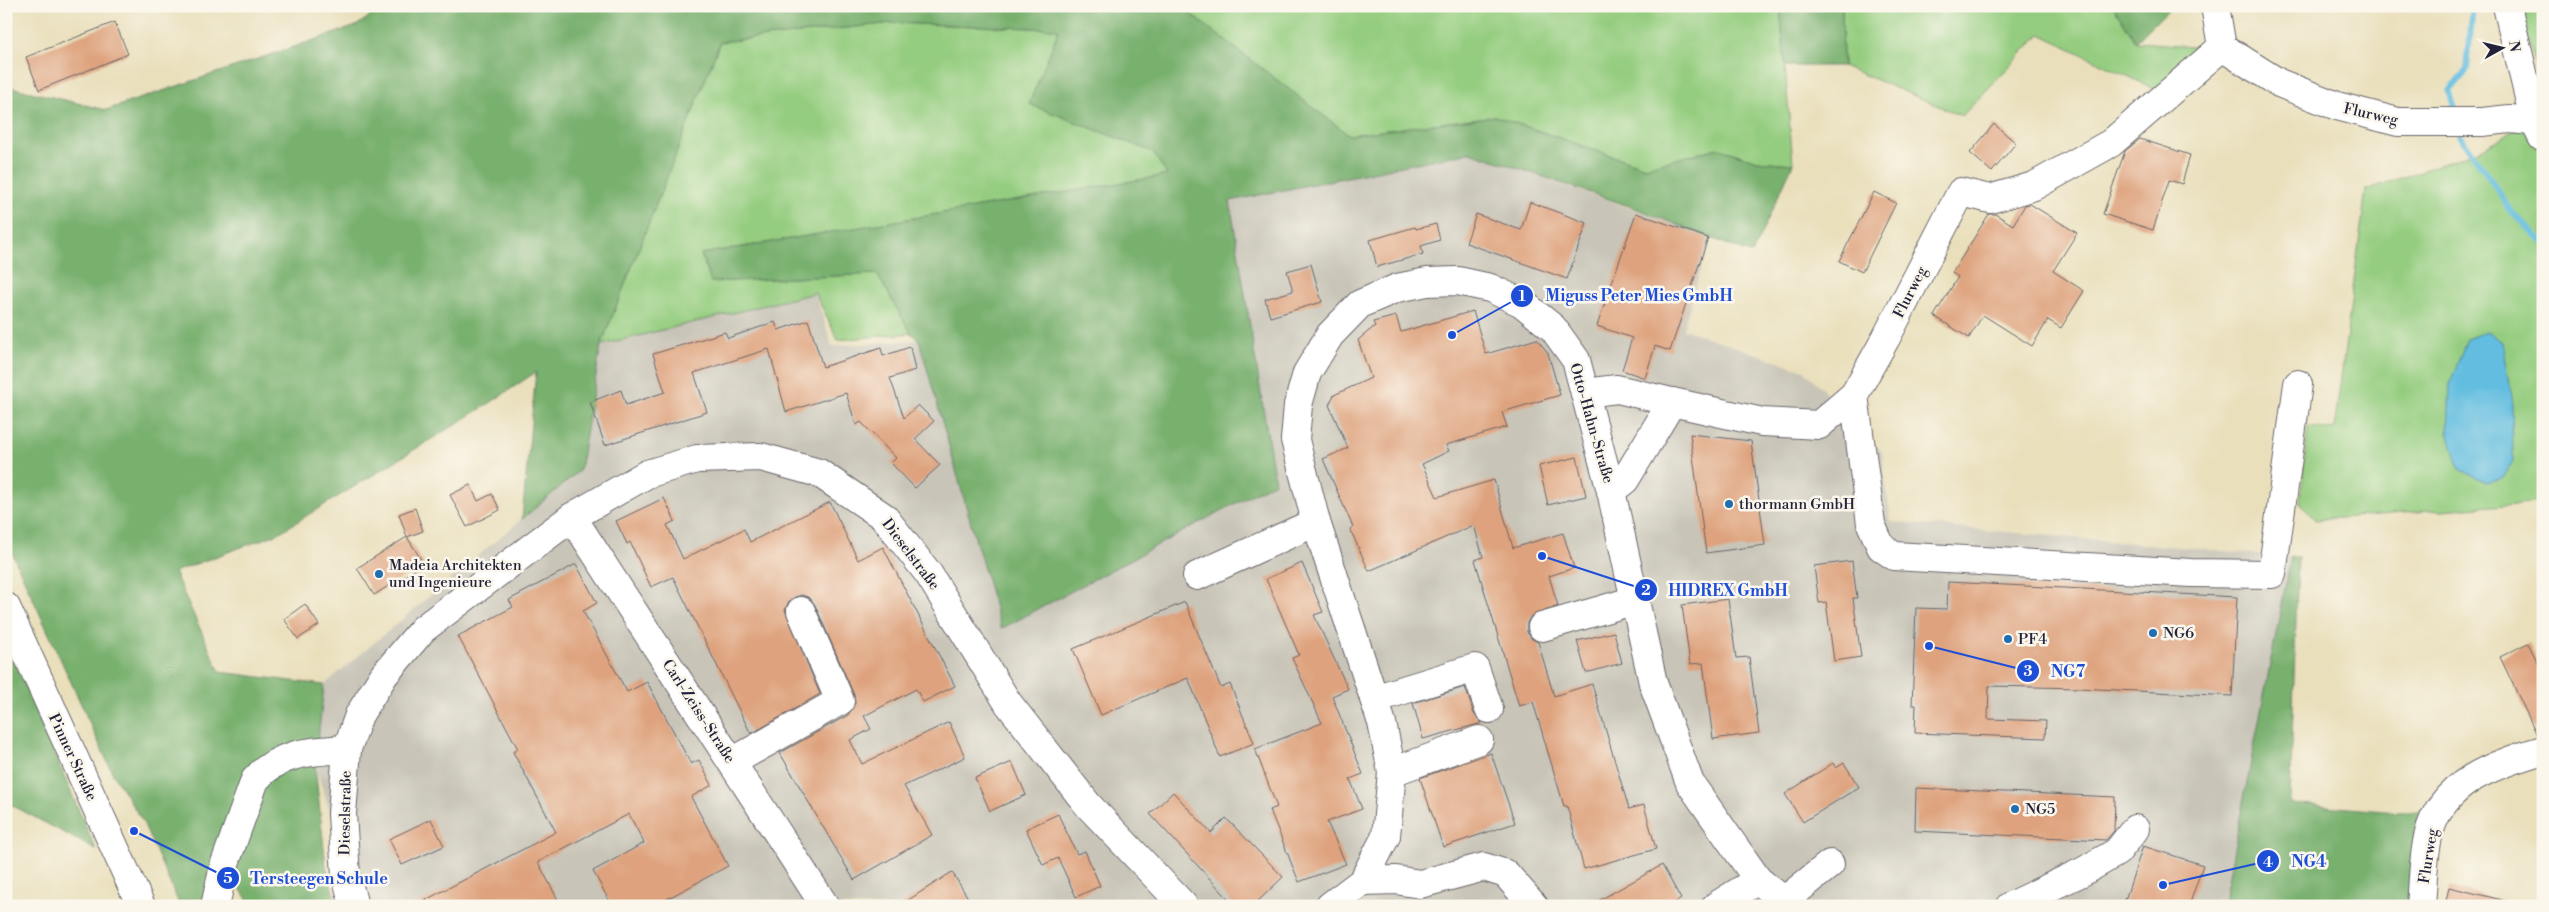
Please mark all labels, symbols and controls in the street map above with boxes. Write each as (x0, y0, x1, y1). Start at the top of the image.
north arrow (2476, 22, 2526, 72)
text: N (2504, 40, 2524, 53)
street label: Flurweg (2342, 99, 2400, 130)
street label: Flurweg (1889, 263, 1932, 321)
callout: Miguss Peter Mies GmbH (1510, 280, 1742, 311)
text: Miguss Peter Mies GmbH (1545, 286, 1733, 306)
text: 1 (1518, 287, 1526, 306)
street label: Otto-Hahn-Straße (1565, 361, 1618, 485)
place label: thormann GmbH (1739, 495, 1855, 514)
marker: thormann GmbH (1723, 498, 1735, 510)
street label: Dieselstraße (878, 515, 944, 594)
place label: Madeia Architekten und Ingenieure (389, 556, 522, 592)
marker: Madeia Architekten und Ingenieure (373, 568, 385, 580)
callout: HIDREX GmbH (1633, 575, 1798, 606)
text: 2 (1641, 581, 1651, 600)
text: HIDREX GmbH (1668, 581, 1788, 601)
place label: NG6 (2163, 624, 2194, 643)
marker: NG6 (2147, 627, 2159, 639)
place label: PF4 (2018, 630, 2047, 649)
marker: PF4 (2002, 633, 2014, 645)
street label: Carl-Zeiss-Straße (658, 656, 739, 767)
callout: NG7 (2016, 656, 2095, 687)
text: 3 (2023, 662, 2033, 681)
text: NG7 (2051, 662, 2086, 682)
street label: Pinner Straße (44, 711, 101, 804)
street label: Dieselstraße (335, 770, 356, 856)
place label: NG5 (2025, 800, 2055, 819)
marker: NG5 (2009, 803, 2021, 815)
street label: Flurweg (2415, 827, 2442, 885)
callout: NG4 (2256, 846, 2336, 877)
text: NG4 (2291, 852, 2327, 872)
text: 4 (2263, 853, 2273, 872)
callout: Tersteegen Schule (216, 863, 398, 894)
text: 5 (223, 869, 233, 888)
text: Tersteegen Schule (250, 869, 388, 889)

